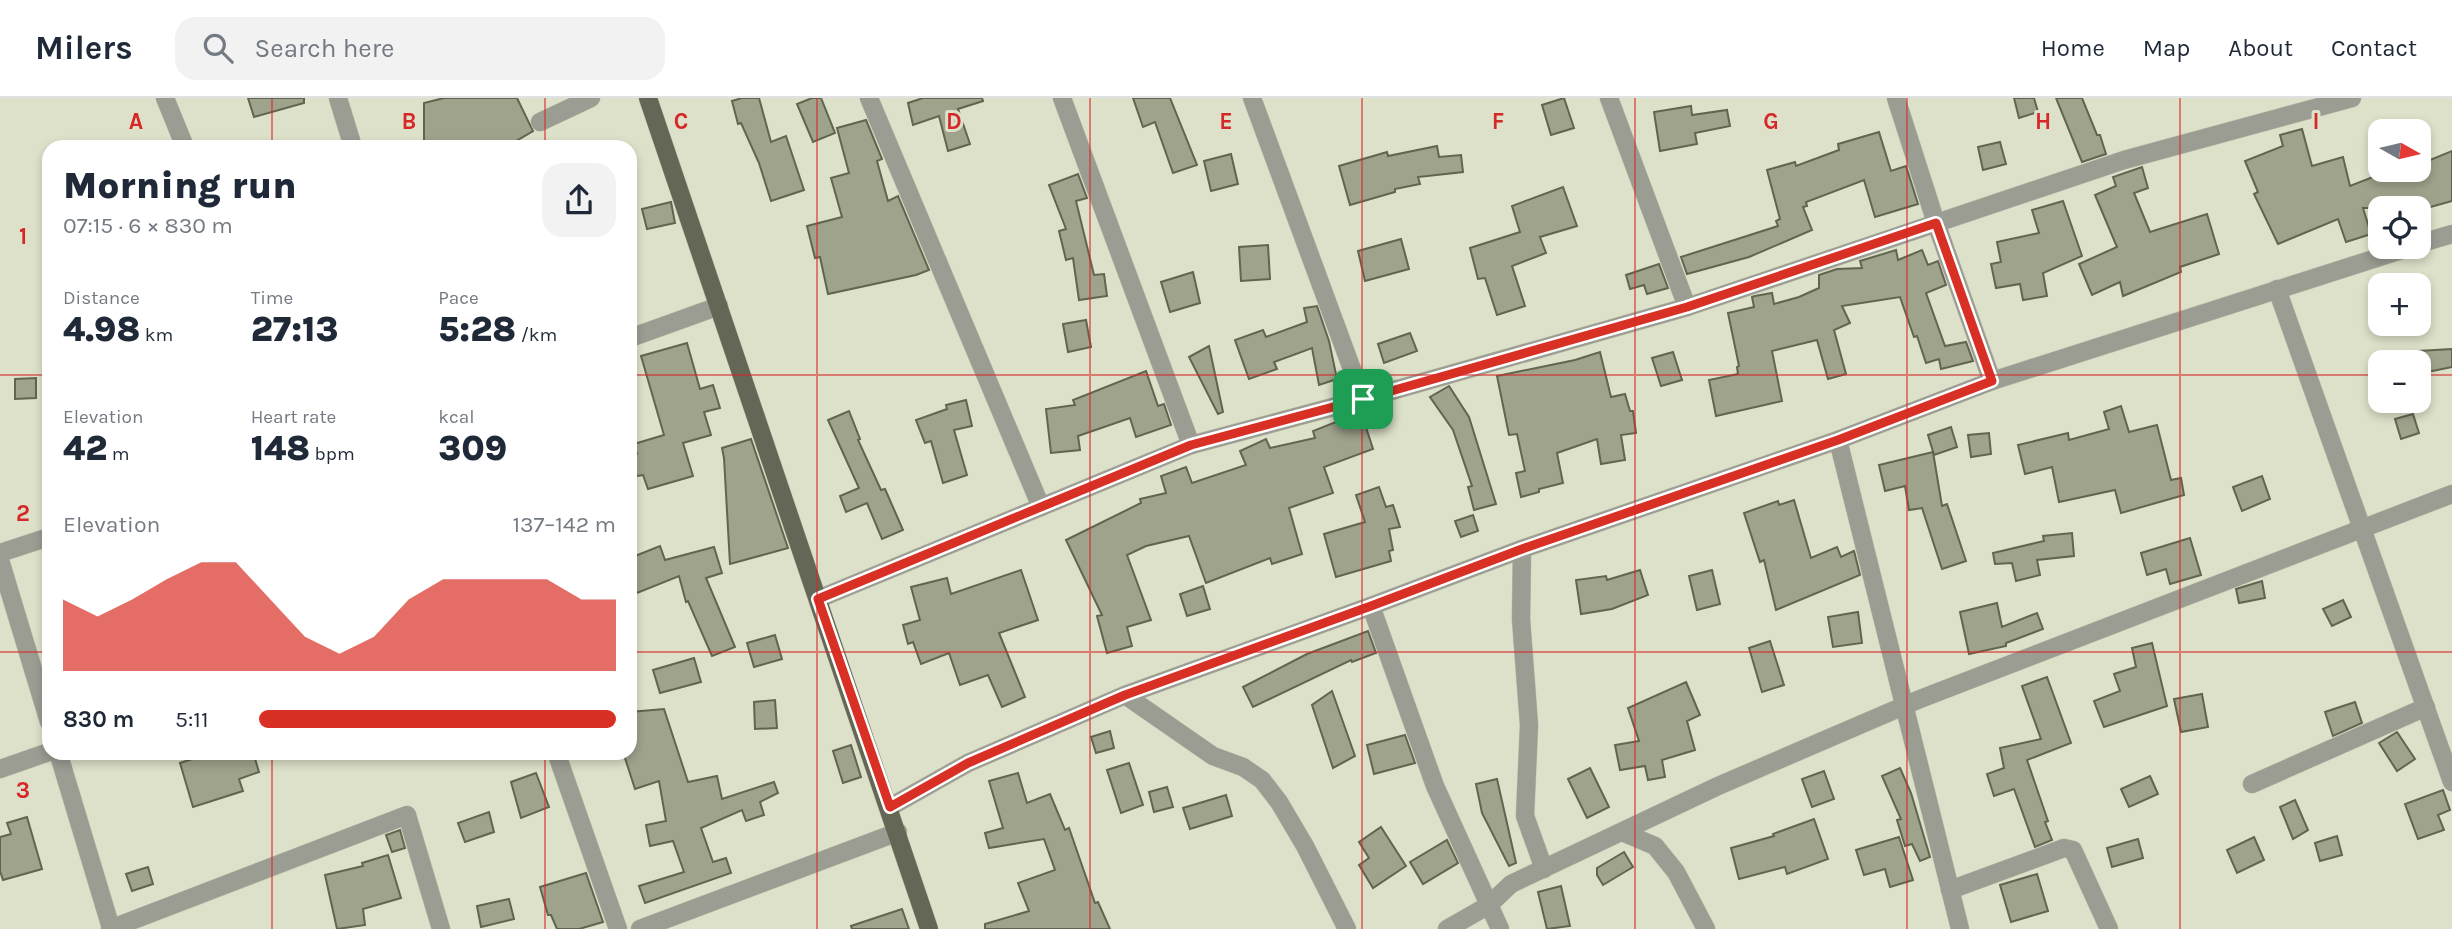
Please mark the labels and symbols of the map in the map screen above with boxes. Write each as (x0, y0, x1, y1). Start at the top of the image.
text: A (129, 108, 143, 135)
text: B (402, 108, 416, 135)
text: C (674, 108, 688, 135)
text: D (946, 108, 962, 135)
text: E (1219, 108, 1233, 135)
text: F (1492, 108, 1504, 135)
text: G (1763, 108, 1779, 135)
text: H (2035, 108, 2051, 135)
text: I (2312, 108, 2320, 135)
north arrow (2368, 119, 2431, 182)
text: 1 (19, 223, 27, 250)
pin (1333, 369, 1393, 429)
text: 2 (16, 500, 30, 527)
text: 3 (16, 777, 30, 804)

